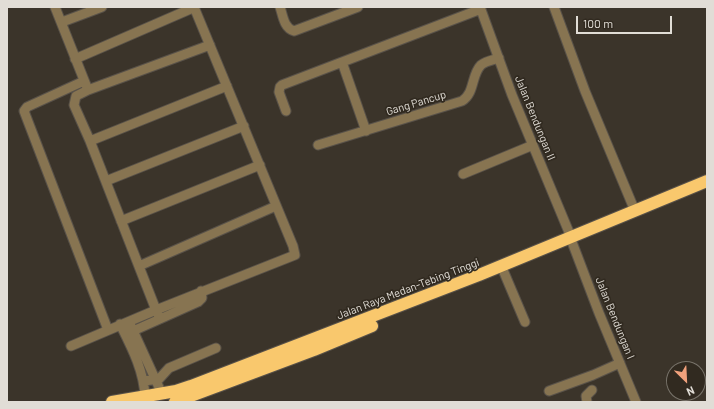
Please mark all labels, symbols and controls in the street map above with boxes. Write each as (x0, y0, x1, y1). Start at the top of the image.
scale bar (578, 8, 674, 34)
text: 100 m (583, 16, 613, 30)
street label: Jalan Bendungan II (512, 74, 558, 162)
street label: Gang Pancup (384, 88, 448, 118)
street label: Jalan Raya Medan-Tebing Tinggi (335, 256, 481, 322)
street label: Jalan Bendungan I (593, 275, 637, 361)
north arrow (666, 361, 706, 401)
text: N (685, 384, 697, 399)

